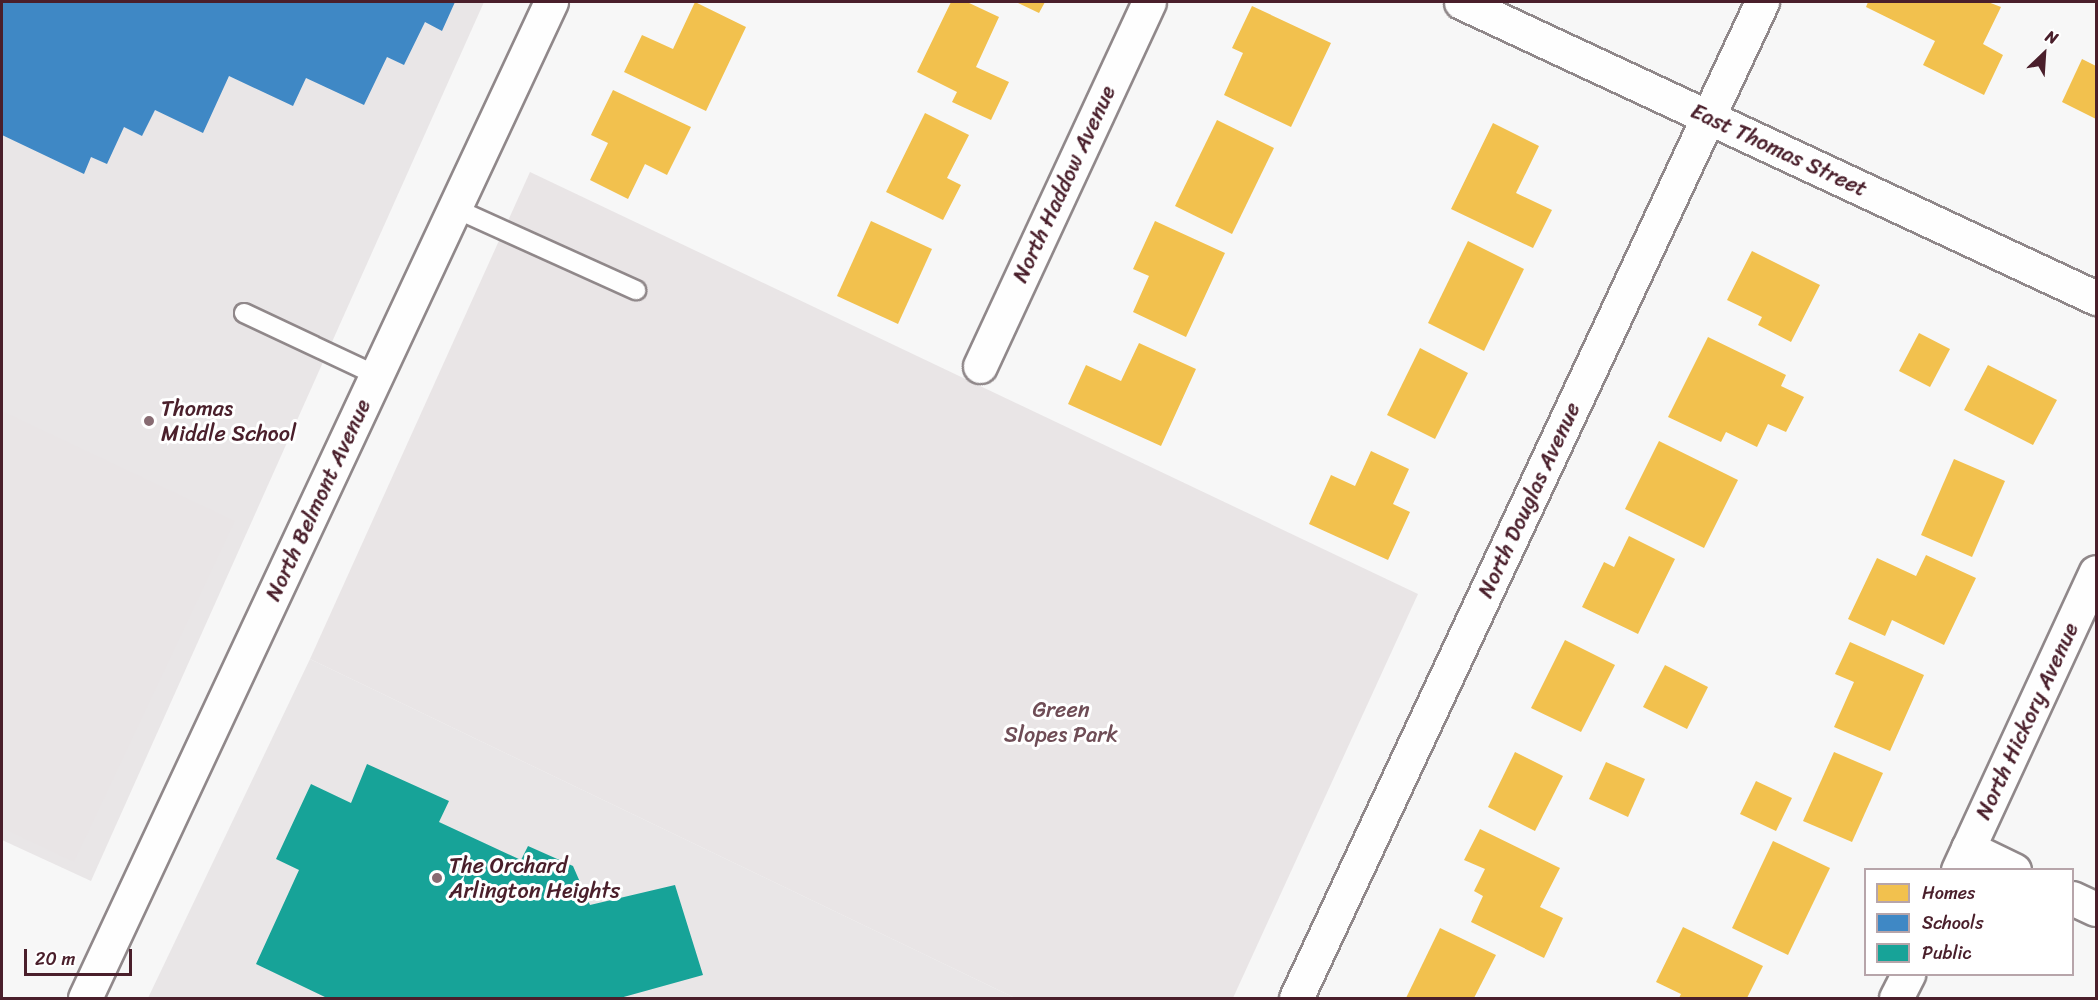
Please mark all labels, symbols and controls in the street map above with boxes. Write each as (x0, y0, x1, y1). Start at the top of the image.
text: N (2041, 22, 2063, 53)
north arrow (2014, 24, 2074, 84)
street label: North Haddow Avenue (1007, 81, 1121, 287)
street label: East Thomas Street (1687, 98, 1871, 202)
place label: Thomas Middle School (161, 395, 296, 446)
street label: North Belmont Avenue (260, 395, 376, 605)
street label: North Douglas Avenue (1472, 398, 1586, 602)
marker: Thomas Middle School (142, 414, 156, 428)
street label: North Hickory Avenue (1970, 618, 2084, 824)
park label: Green Slopes Park (1004, 696, 1118, 748)
place label: The Orchard Arlington Heights (449, 852, 621, 903)
legend (1864, 868, 2074, 976)
marker: The Orchard Arlington Heights (430, 871, 444, 885)
text: Homes (1922, 877, 1975, 909)
text: Schools (1922, 907, 1983, 939)
scale bar (27, 937, 135, 975)
text: Public (1922, 937, 1972, 969)
text: 20 m (35, 943, 75, 975)

